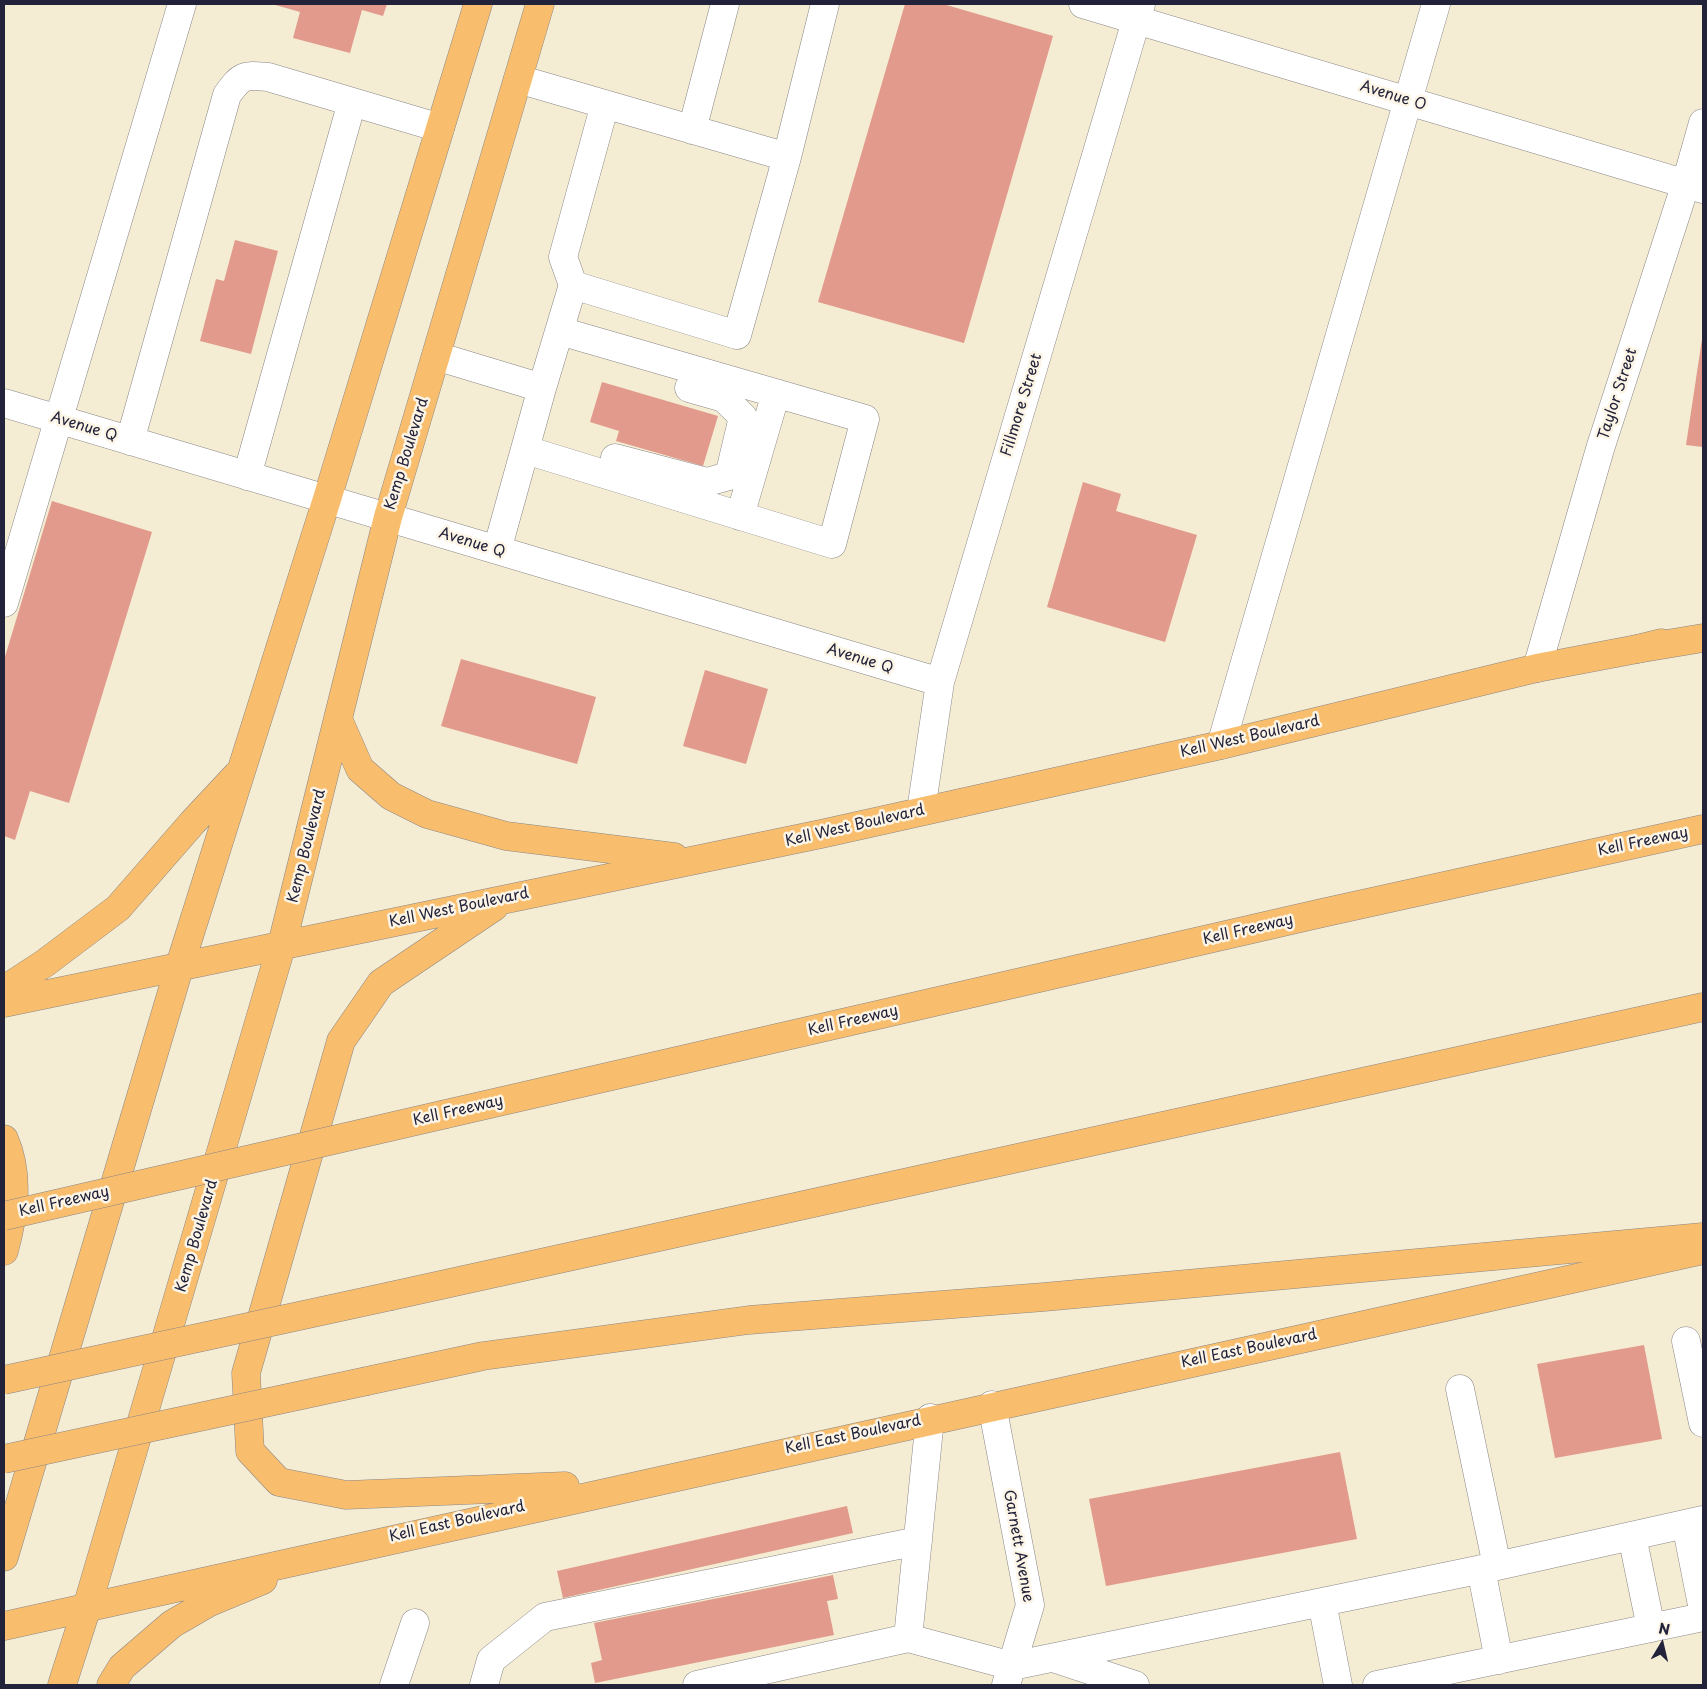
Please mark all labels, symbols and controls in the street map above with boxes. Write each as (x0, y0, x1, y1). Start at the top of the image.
street label: Avenue O (1358, 77, 1428, 115)
street label: Taylor Street (1595, 346, 1641, 442)
street label: Fillmore Street (998, 351, 1046, 459)
street label: Kemp Boulevard (381, 396, 433, 512)
street label: Avenue Q (49, 408, 119, 446)
street label: Avenue Q (437, 524, 507, 562)
street label: Avenue Q (825, 640, 895, 678)
street label: Kell West Boulevard (1179, 712, 1321, 762)
street label: Kemp Boulevard (284, 787, 330, 905)
street label: Kell West Boulevard (784, 801, 926, 851)
street label: Kell Freeway (1596, 824, 1690, 860)
street label: Kell West Boulevard (388, 884, 530, 932)
street label: Kell Freeway (1201, 911, 1295, 949)
street label: Kell Freeway (806, 1002, 900, 1040)
street label: Kell Freeway (411, 1092, 505, 1130)
street label: Kemp Boulevard (172, 1178, 222, 1294)
street label: Kell Freeway (17, 1183, 111, 1221)
street label: Kell East Boulevard (1179, 1326, 1319, 1372)
street label: Kell East Boulevard (783, 1412, 923, 1458)
street label: Garnett Avenue (999, 1488, 1037, 1604)
street label: Kell East Boulevard (388, 1498, 526, 1546)
text: N (1657, 1617, 1672, 1640)
north arrow (1637, 1619, 1687, 1669)

